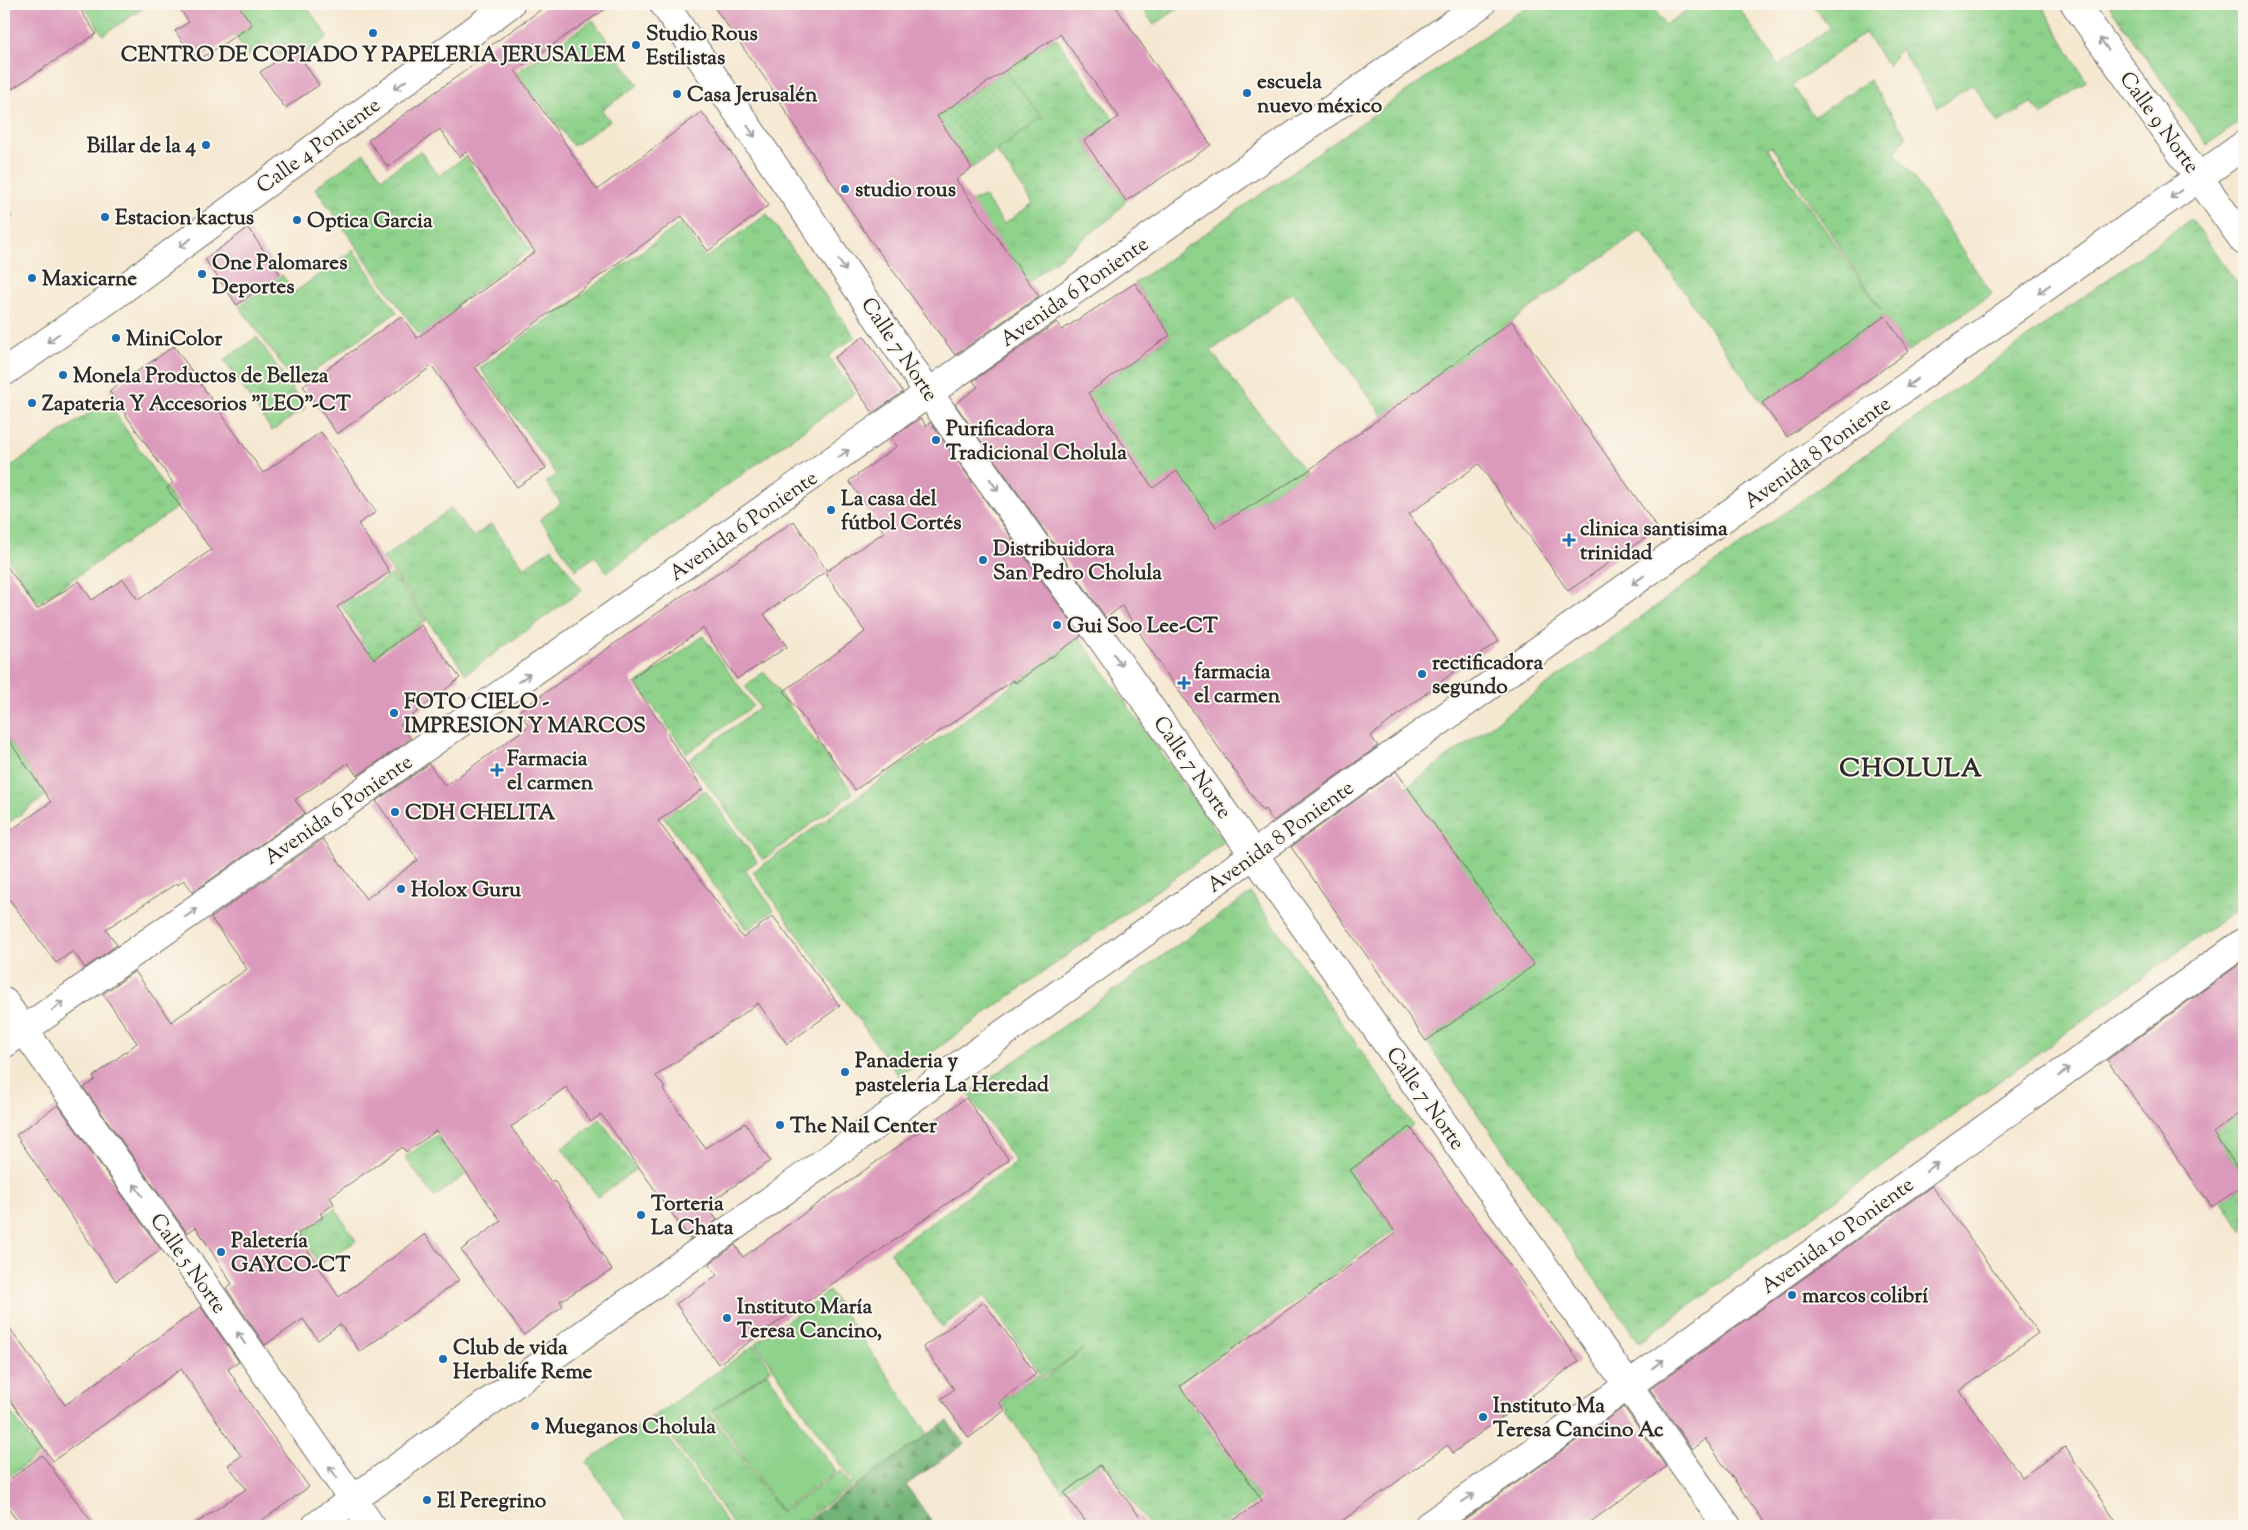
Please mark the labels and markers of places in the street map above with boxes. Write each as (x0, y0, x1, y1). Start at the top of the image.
place label: Studio Rous Estilistas (646, 20, 758, 74)
marker: CENTRO DE COPIADO Y PAPELERIA JERUSALEM (367, 27, 379, 39)
marker: Studio Rous Estilistas (630, 39, 642, 51)
place label: CENTRO DE COPIADO Y PAPELERIA JERUSALEM (121, 41, 626, 71)
place label: escuela nuevo méxico (1257, 68, 1383, 122)
place label: Casa Jerusalén (687, 81, 818, 111)
marker: escuela nuevo méxico (1241, 87, 1253, 99)
marker: Casa Jerusalén (671, 88, 683, 100)
place label: Billar de la 4 (87, 132, 196, 162)
marker: Billar de la 4 (200, 139, 212, 151)
place label: studio rous (855, 176, 956, 206)
marker: studio rous (839, 183, 851, 195)
place label: Estacion kactus (115, 204, 254, 234)
place label: Optica Garcia (307, 207, 433, 237)
marker: Estacion kactus (99, 211, 111, 223)
marker: Optica Garcia (291, 214, 303, 226)
place label: One Palomares Deportes (212, 249, 347, 303)
place label: Maxicarne (42, 265, 137, 295)
marker: One Palomares Deportes (196, 268, 208, 280)
marker: Maxicarne (26, 272, 38, 284)
place label: MiniColor (126, 325, 222, 355)
marker: MiniColor (110, 332, 122, 344)
place label: Monela Productos de Belleza (73, 362, 329, 392)
marker: Monela Productos de Belleza (57, 369, 69, 381)
place label: Zapateria Y Accesorios "LEO"-CT (42, 390, 351, 420)
marker: Zapateria Y Accesorios "LEO"-CT (26, 397, 38, 409)
place label: Purificadora Tradicional Cholula (946, 415, 1127, 469)
marker: Purificadora Tradicional Cholula (930, 434, 942, 446)
place label: La casa del fútbol Cortés (841, 485, 961, 539)
marker: La casa del fútbol Cortés (825, 504, 837, 516)
place label: clinica santisima trinidad (1580, 515, 1728, 569)
marker: clinica santisima trinidad (1562, 533, 1576, 547)
place label: Distribuidora San Pedro Cholula (993, 535, 1162, 589)
marker: Distribuidora San Pedro Cholula (977, 554, 989, 566)
place label: Gui Soo Lee-CT (1067, 612, 1218, 642)
marker: Gui Soo Lee-CT (1051, 619, 1063, 631)
place label: rectificadora segundo (1432, 649, 1543, 703)
place label: farmacia el carmen (1194, 658, 1281, 712)
marker: rectificadora segundo (1416, 668, 1428, 680)
marker: farmacia el carmen (1178, 677, 1190, 689)
place label: FOTO CIELO - IMPRESION Y MARCOS (404, 688, 646, 742)
marker: FOTO CIELO - IMPRESION Y MARCOS (388, 707, 400, 719)
place label: Farmacia el carmen (507, 745, 594, 799)
marker: Farmacia el carmen (491, 764, 503, 776)
place label: CDH CHELITA (405, 799, 556, 829)
marker: CDH CHELITA (389, 806, 401, 818)
place label: Holox Guru (411, 876, 522, 906)
marker: Holox Guru (395, 883, 407, 895)
place label: Panaderia y pasteleria La Heredad (855, 1047, 1049, 1101)
marker: Panaderia y pasteleria La Heredad (839, 1066, 851, 1078)
place label: The Nail Center (790, 1112, 937, 1142)
marker: The Nail Center (774, 1119, 786, 1131)
place label: Torteria La Chata (651, 1190, 734, 1244)
marker: Torteria La Chata (635, 1209, 647, 1221)
place label: Paletería GAYCO-CT (231, 1227, 350, 1281)
marker: Paletería GAYCO-CT (215, 1246, 227, 1258)
place label: marcos colibrí (1802, 1282, 1928, 1312)
marker: marcos colibrí (1786, 1289, 1798, 1301)
place label: Instituto María Teresa Cancino, (737, 1293, 882, 1347)
marker: Instituto María Teresa Cancino, (721, 1312, 733, 1324)
place label: Club de vida Herbalife Reme (453, 1334, 593, 1388)
marker: Club de vida Herbalife Reme (437, 1353, 449, 1365)
place label: Instituto Ma Teresa Cancino Ac (1493, 1392, 1664, 1446)
marker: Instituto Ma Teresa Cancino Ac (1477, 1411, 1489, 1423)
place label: Mueganos Cholula (545, 1413, 716, 1443)
marker: Mueganos Cholula (529, 1420, 541, 1432)
place label: El Peregrino (437, 1487, 547, 1517)
marker: El Peregrino (421, 1494, 433, 1506)

